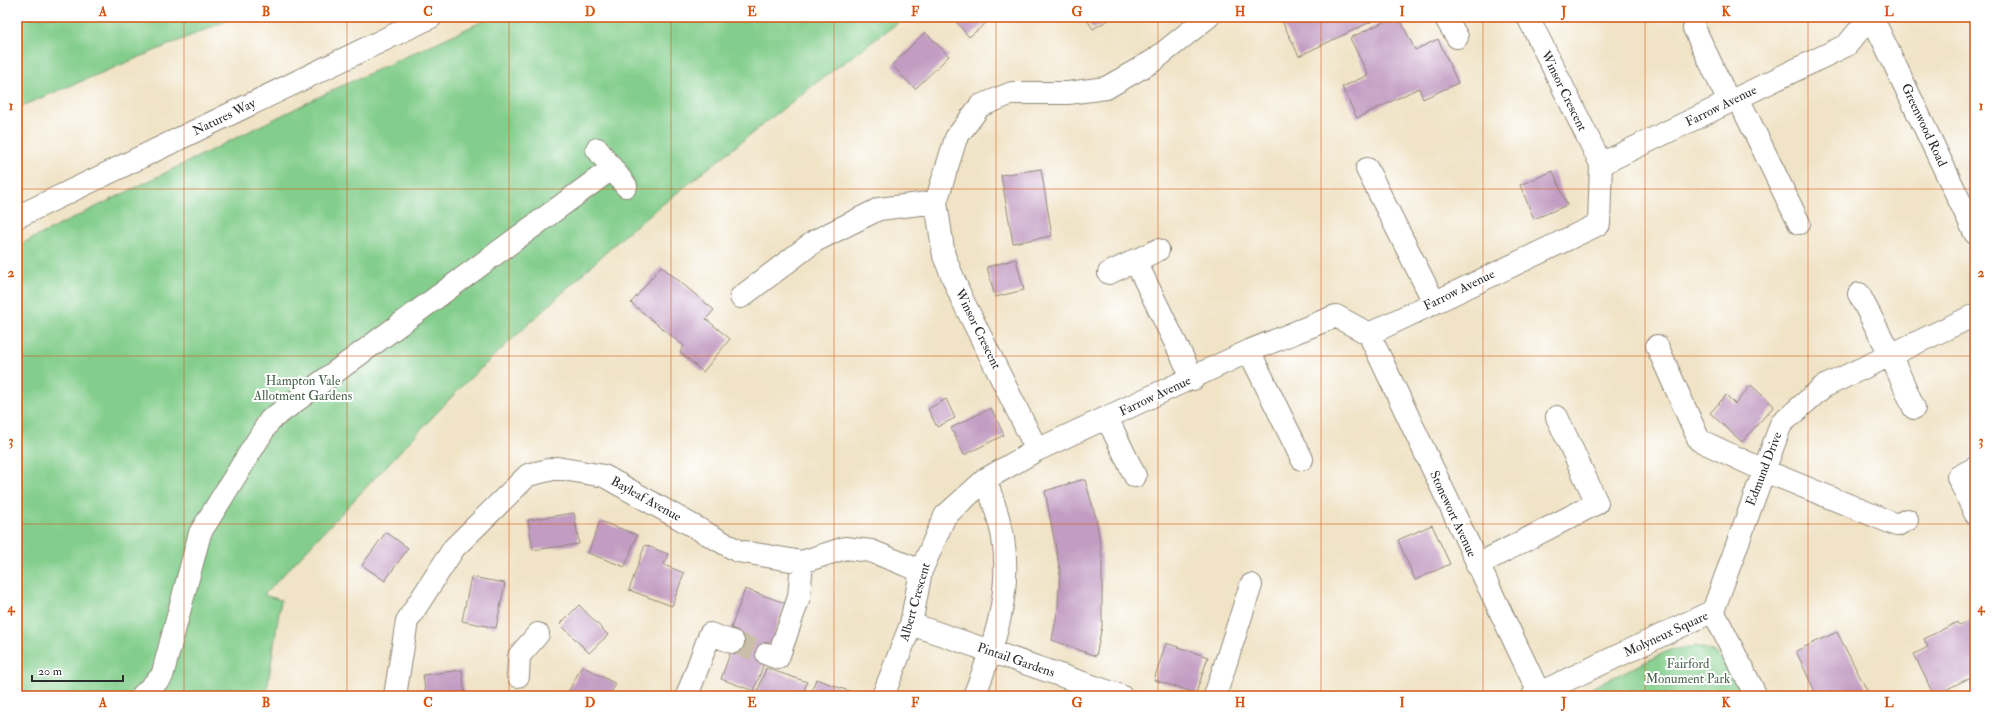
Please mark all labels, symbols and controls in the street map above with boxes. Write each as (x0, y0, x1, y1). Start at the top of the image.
text: A (98, 4, 108, 20)
text: B (262, 4, 270, 20)
text: C (423, 4, 433, 20)
text: D (585, 4, 596, 20)
text: E (747, 4, 757, 20)
text: F (911, 4, 920, 20)
text: G (1072, 4, 1083, 20)
text: H (1235, 4, 1246, 20)
text: I (1399, 4, 1405, 20)
text: J (1560, 4, 1567, 21)
text: K (1721, 4, 1731, 20)
text: L (1884, 4, 1894, 20)
street label: Winsor Crescent (1537, 47, 1590, 134)
street label: Greenwood Road (1898, 81, 1951, 170)
street label: Farrow Avenue (1683, 82, 1760, 130)
street label: Natures Way (190, 95, 259, 140)
text: 1 (9, 98, 14, 114)
text: 1 (1979, 98, 1984, 114)
text: 2 (8, 265, 15, 281)
text: 2 (1978, 265, 1985, 281)
street label: Farrow Avenue (1421, 266, 1498, 314)
street label: Winsor Crescent (951, 285, 1004, 372)
street label: Farrow Avenue (1117, 372, 1194, 420)
park label: Hampton Vale Allotment Gardens (253, 373, 353, 404)
street label: Edmund Drive (1743, 429, 1786, 508)
text: 3 (9, 433, 14, 449)
text: 3 (1979, 433, 1984, 449)
street label: Stonewort Avenue (1426, 468, 1480, 560)
street label: Bayleaf Avenue (608, 473, 684, 526)
street label: Albert Crescent (896, 561, 934, 644)
text: 4 (6, 600, 15, 616)
text: 4 (1976, 600, 1985, 616)
street label: Molyneux Square (1621, 607, 1712, 661)
street label: Pintail Gardens (975, 639, 1057, 681)
park label: Fairford Monument Park (1646, 656, 1731, 687)
scale bar (32, 657, 123, 683)
text: 20 m (38, 664, 63, 679)
text: A (98, 695, 108, 711)
text: B (262, 695, 270, 711)
text: C (423, 695, 433, 711)
text: D (585, 695, 596, 711)
text: E (747, 695, 757, 711)
text: F (911, 695, 920, 711)
text: G (1072, 695, 1083, 711)
text: H (1235, 695, 1246, 711)
text: I (1399, 695, 1405, 711)
text: J (1560, 695, 1567, 712)
text: K (1721, 695, 1731, 711)
text: L (1884, 695, 1894, 711)

